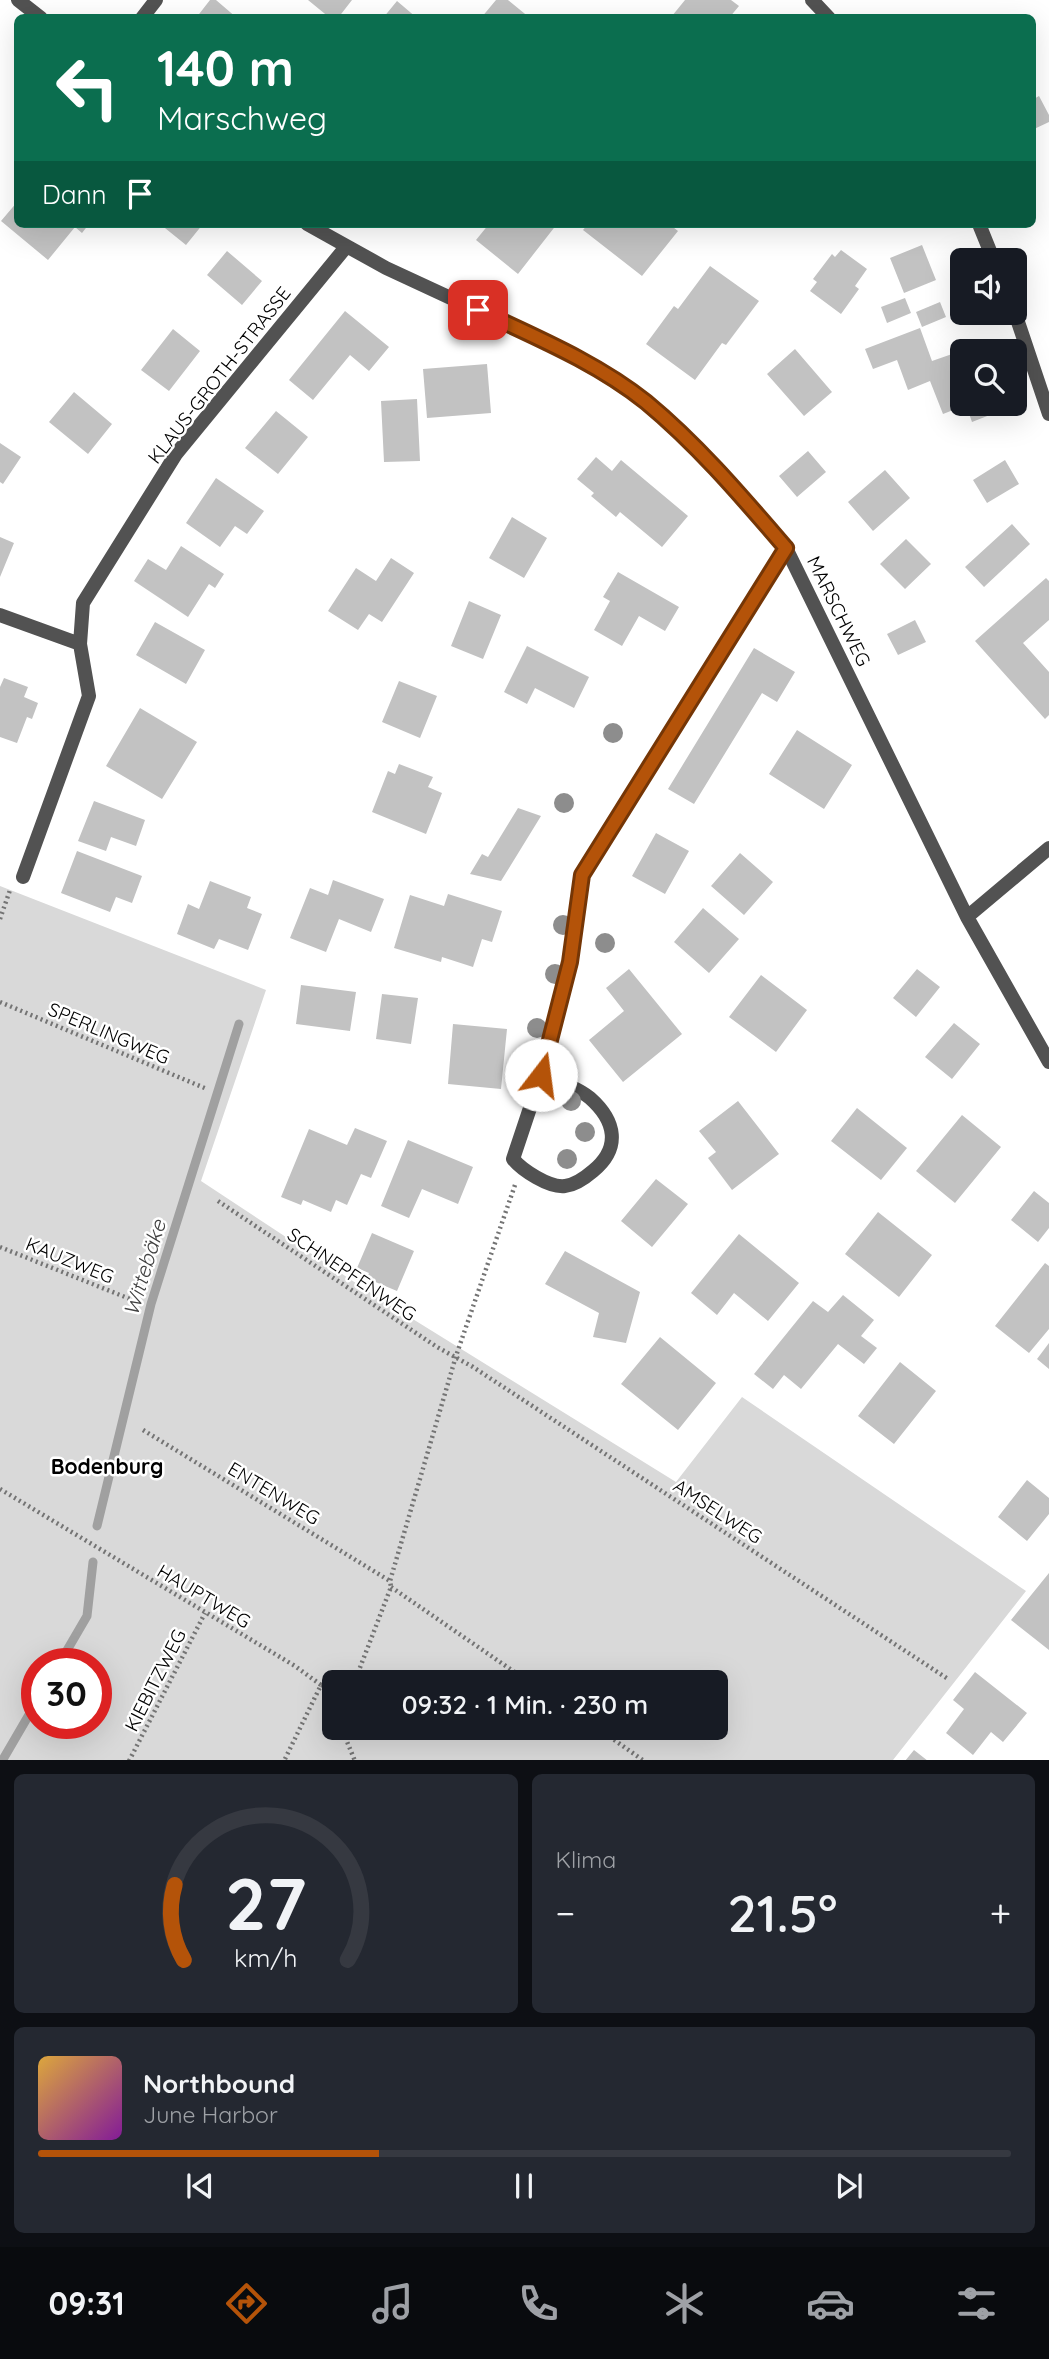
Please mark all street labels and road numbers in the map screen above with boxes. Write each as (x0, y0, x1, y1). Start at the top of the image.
street label: KLAUS-GROTH-STRASSE (142, 282, 296, 468)
street label: MARSCHWEG (802, 552, 876, 670)
street label: SPERLINGWEG (45, 997, 173, 1069)
street label: SCHNEPFENWEG (283, 1222, 421, 1326)
street label: KAUZWEG (22, 1231, 118, 1289)
street label: ENTENWEG (224, 1456, 324, 1530)
street label: AMSELWEG (669, 1473, 767, 1549)
street label: HAUPTWEG (153, 1559, 255, 1633)
street label: KIEBITZWEG (119, 1625, 191, 1735)

